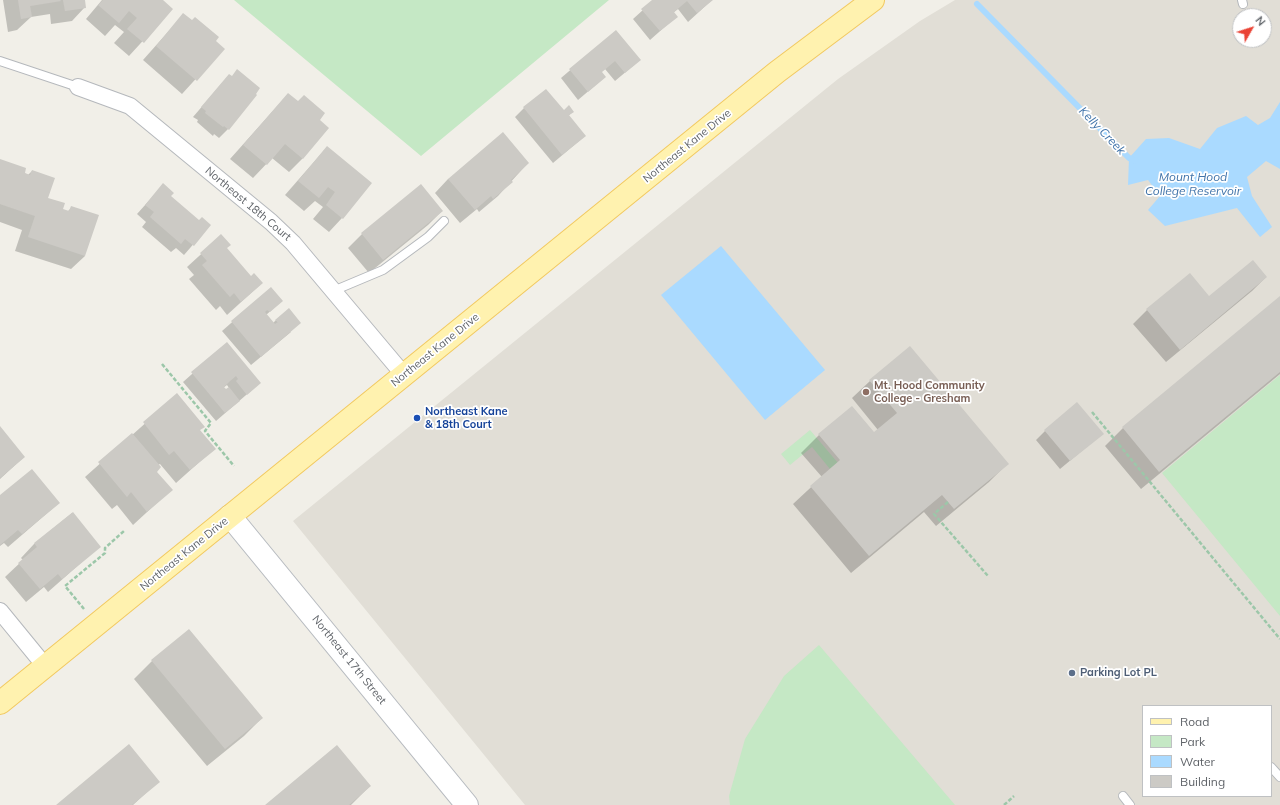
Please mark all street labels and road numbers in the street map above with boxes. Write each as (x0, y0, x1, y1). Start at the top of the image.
street label: Northeast Kane Drive (640, 107, 734, 185)
street label: Northeast 18th Court (202, 164, 294, 244)
street label: Northeast Kane Drive (388, 311, 482, 389)
street label: Northeast Kane Drive (137, 515, 231, 593)
street label: Northeast 17th Street (309, 613, 389, 707)

